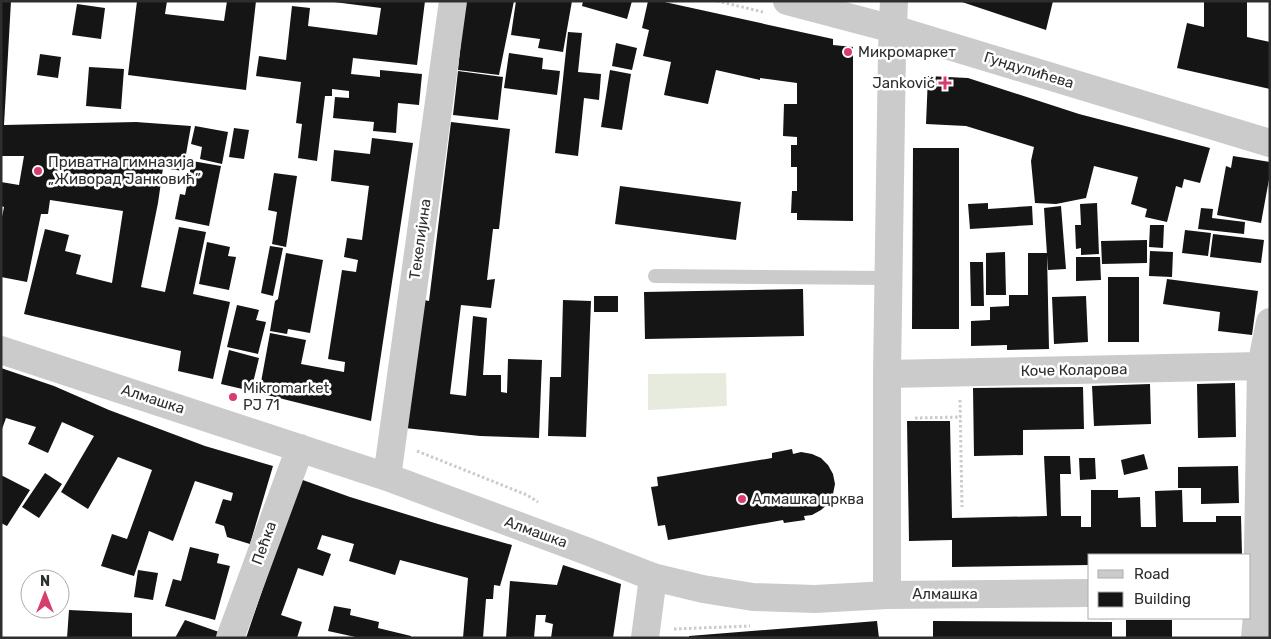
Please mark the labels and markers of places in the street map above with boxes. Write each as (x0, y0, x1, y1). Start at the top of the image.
place label: Микромаркет (858, 43, 956, 61)
marker: Микромаркет (842, 46, 854, 58)
place label: Janković (872, 74, 935, 92)
marker: Janković (939, 77, 951, 89)
place label: Приватна гимназија „Живорад Јанковић” (48, 153, 201, 188)
marker: Приватна гимназија „Живорад Јанковић” (32, 165, 44, 177)
place label: Mikromarket PJ 71 (243, 379, 329, 414)
marker: Mikromarket PJ 71 (227, 391, 239, 403)
place label: Алмашка црква (752, 490, 864, 508)
marker: Алмашка црква (736, 493, 748, 505)

